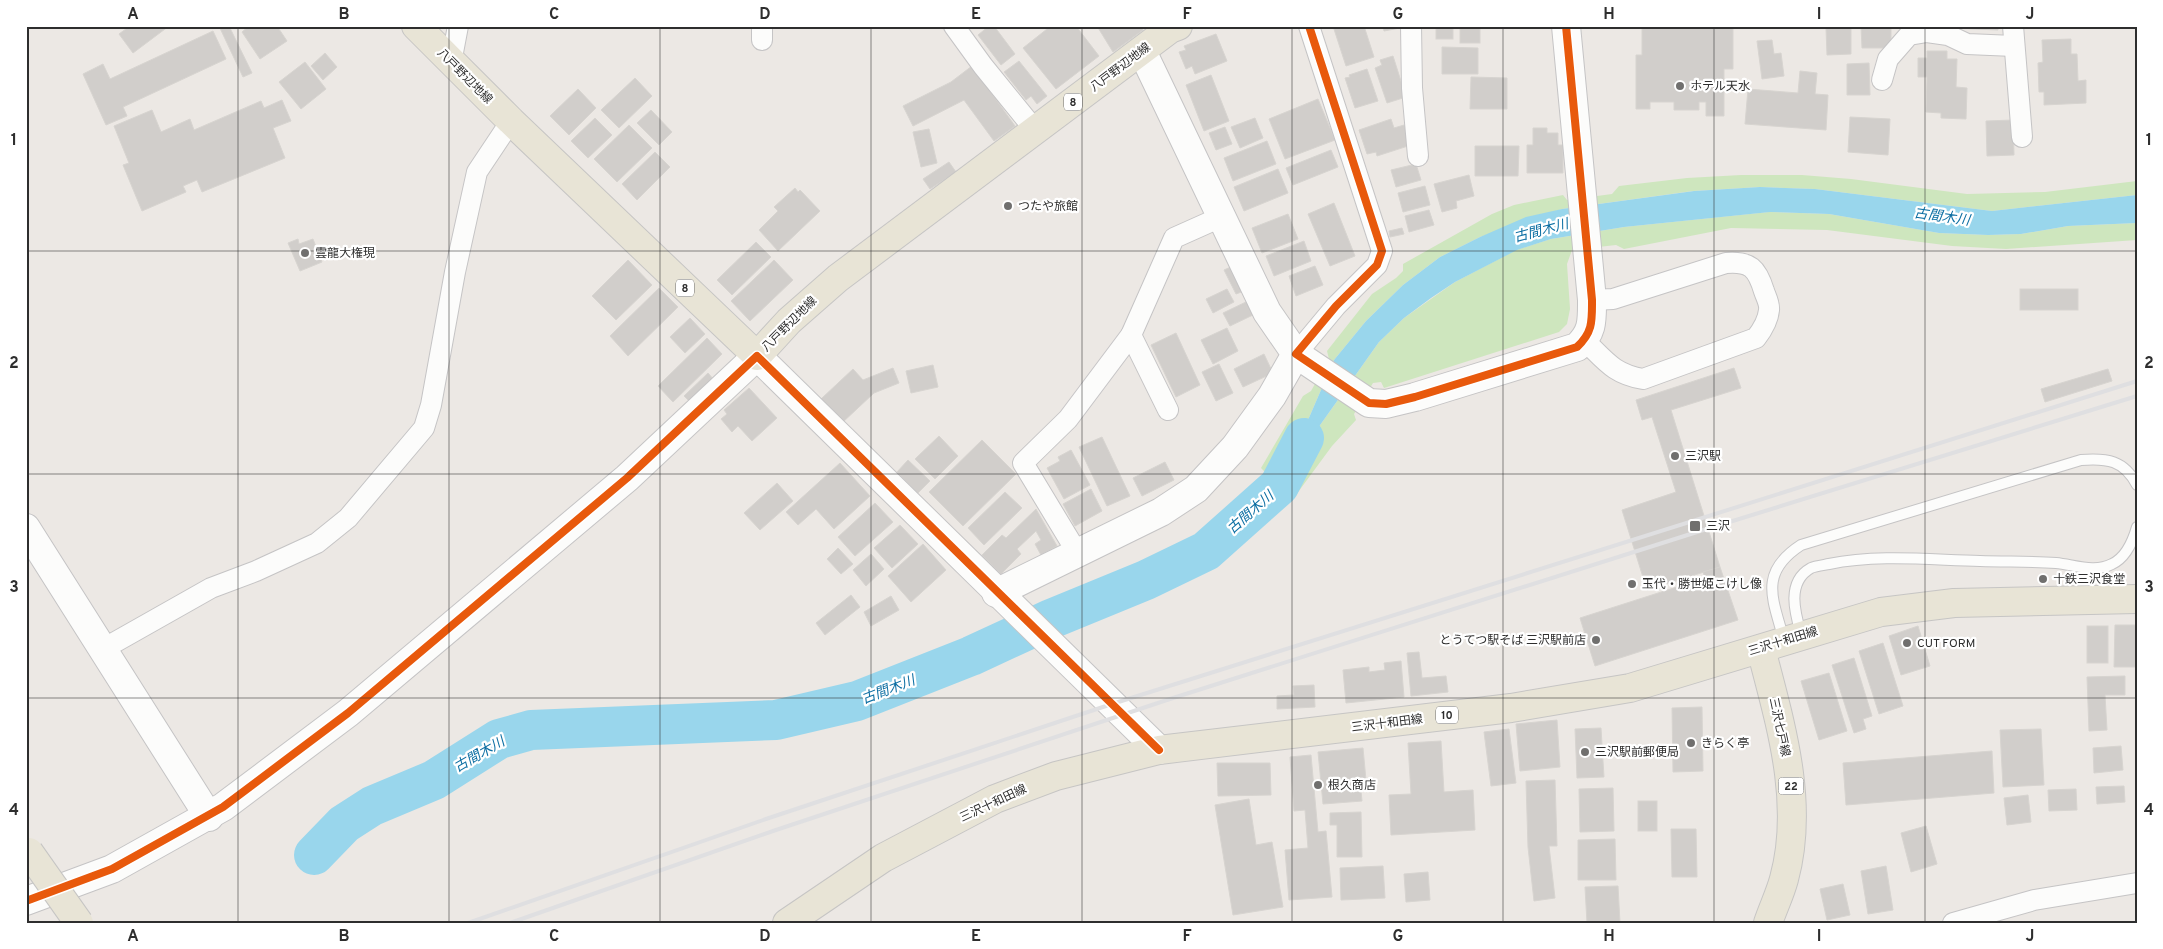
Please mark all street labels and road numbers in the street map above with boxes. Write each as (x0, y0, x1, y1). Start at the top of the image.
street label: 八戸野辺地線 (1087, 40, 1154, 96)
street label: 八戸野辺地線 (433, 46, 495, 108)
road number: 8 (1064, 94, 1082, 110)
road number: 8 (676, 280, 694, 296)
street label: 八戸野辺地線 (759, 294, 821, 356)
street label: 三沢十和田線 (1747, 624, 1820, 660)
street label: 三沢七戸線 (1765, 696, 1793, 758)
road number: 10 (1436, 706, 1458, 724)
street label: 三沢十和田線 (1350, 712, 1424, 736)
road number: 22 (1778, 778, 1804, 794)
street label: 三沢十和田線 (957, 781, 1029, 826)

